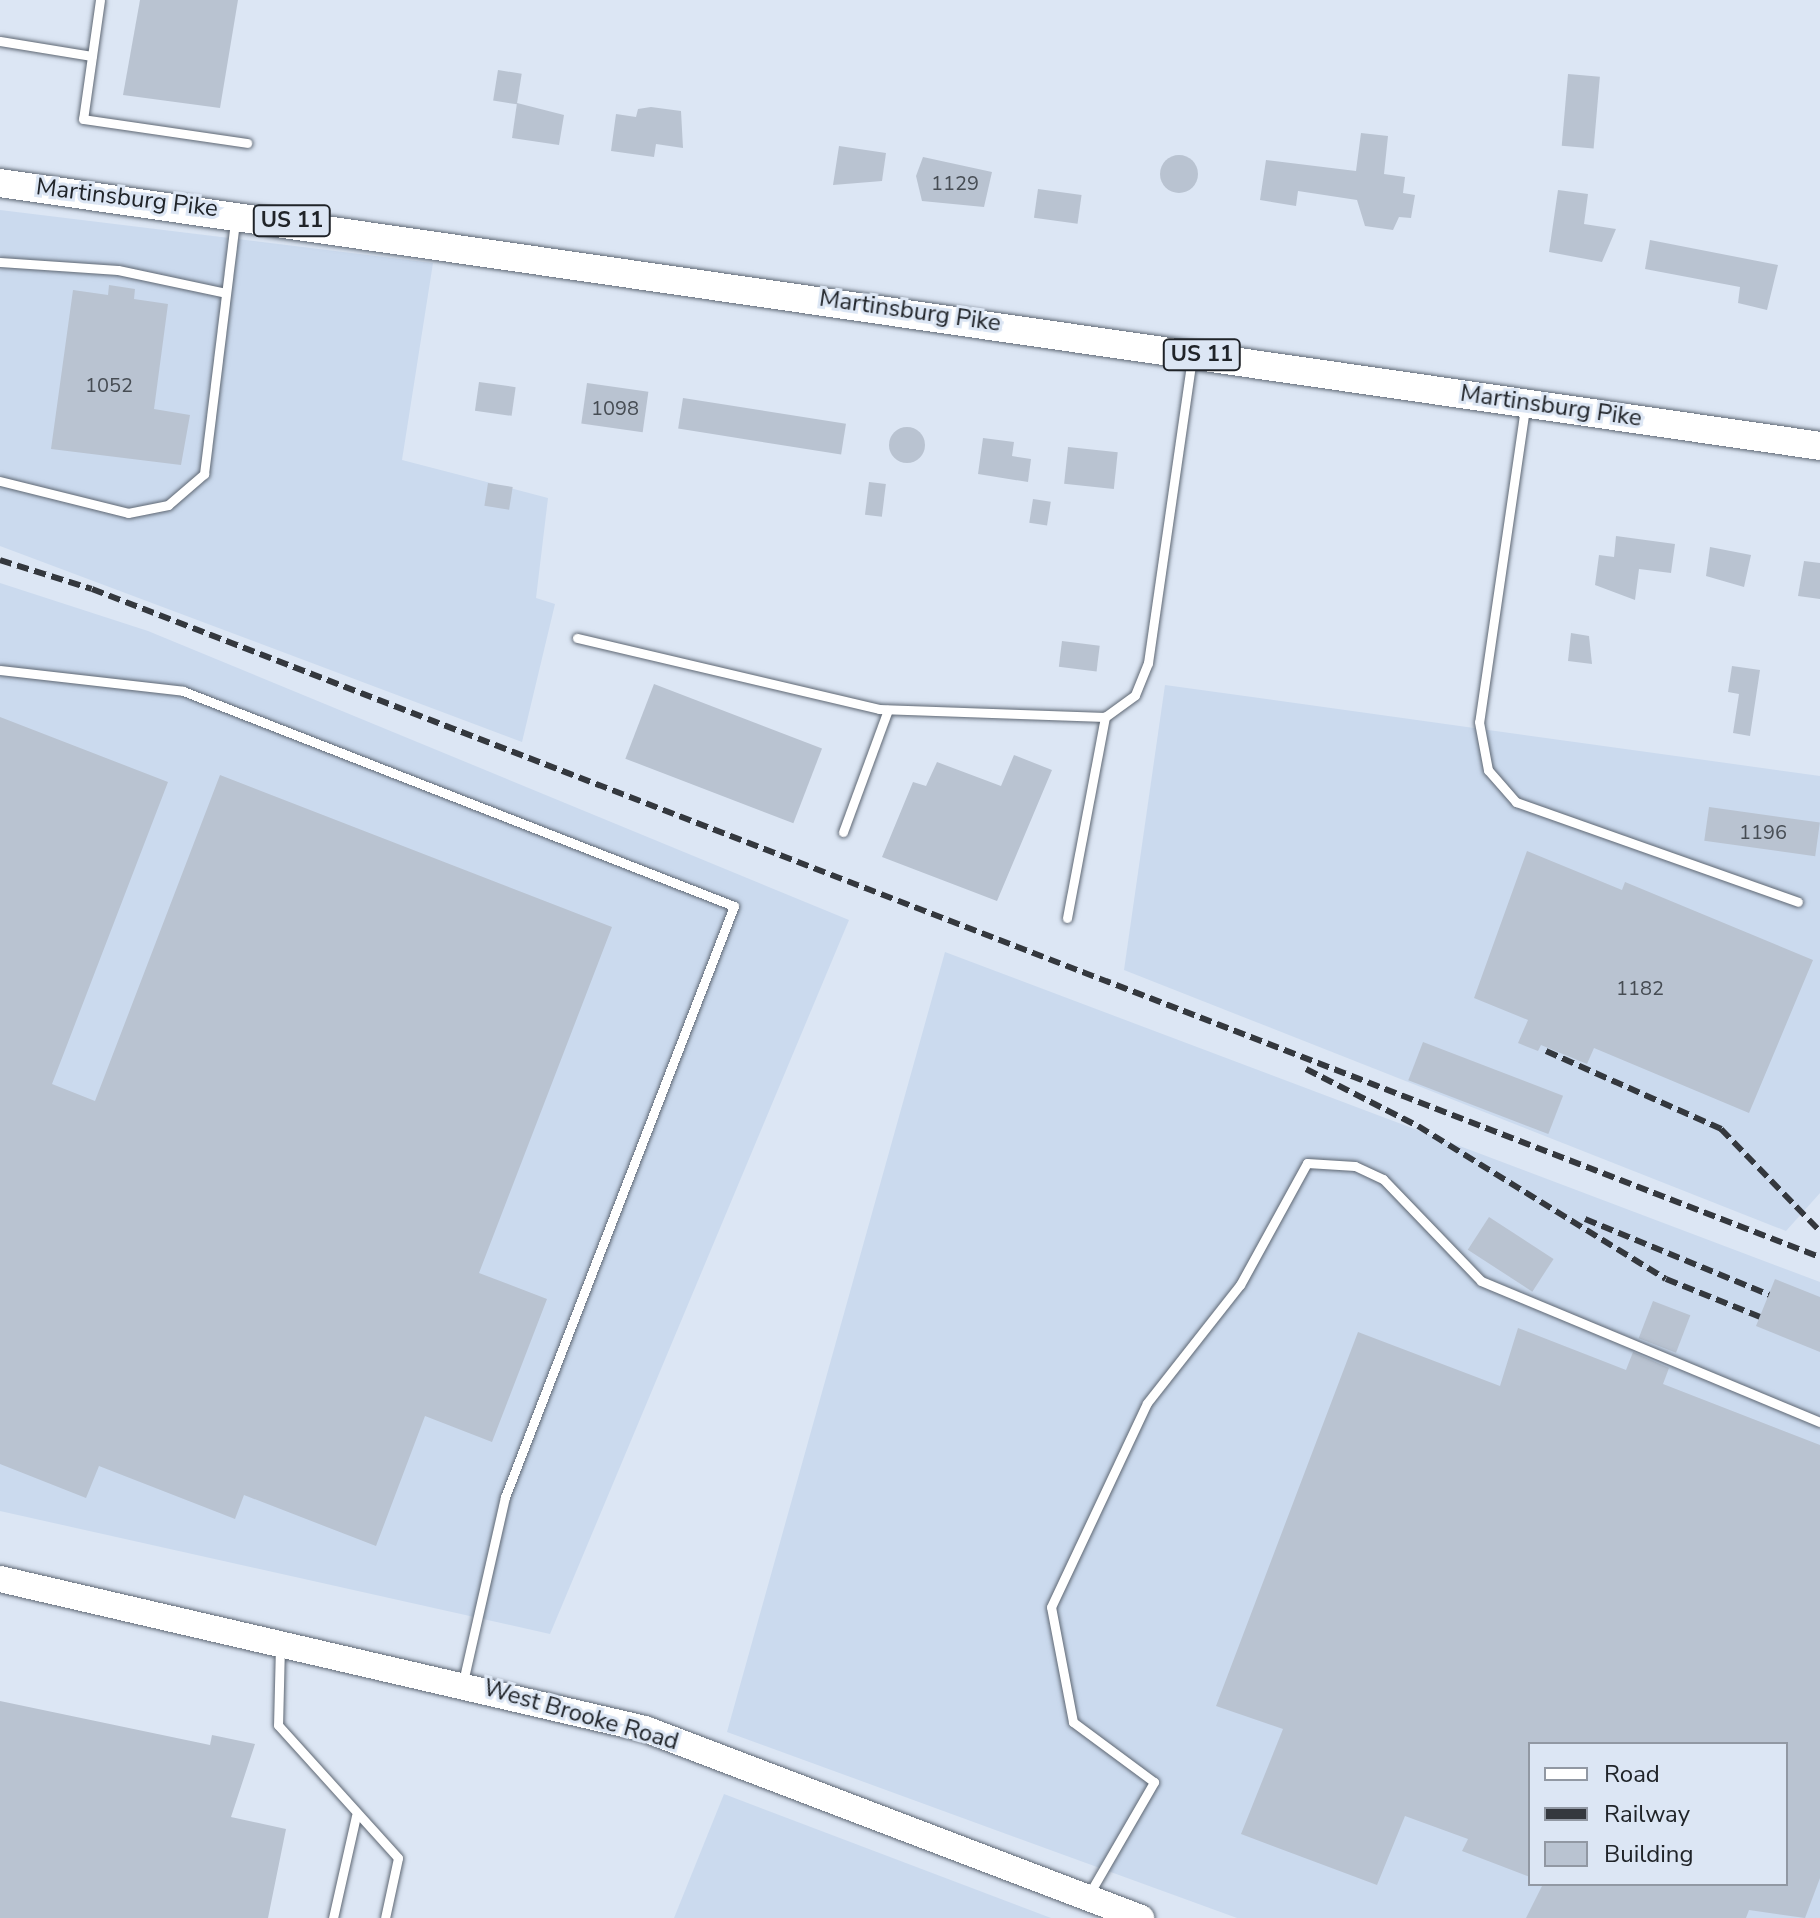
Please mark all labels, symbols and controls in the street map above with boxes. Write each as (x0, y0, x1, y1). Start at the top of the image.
house number: 1129 (931, 171, 979, 195)
street label: Martinsburg Pike (34, 173, 220, 223)
road number: US 11 (252, 203, 332, 239)
street label: Martinsburg Pike (817, 284, 1003, 338)
road number: US 11 (1162, 337, 1242, 373)
house number: 1052 (85, 373, 133, 397)
street label: Martinsburg Pike (1458, 379, 1644, 433)
house number: 1098 (591, 396, 639, 420)
house number: 1196 (1739, 820, 1787, 844)
house number: 1182 (1616, 976, 1664, 1000)
street label: West Brooke Road (480, 1673, 682, 1757)
legend (1528, 1742, 1788, 1886)
text: Road (1604, 1758, 1660, 1790)
text: Railway (1604, 1798, 1690, 1830)
text: Building (1604, 1838, 1694, 1870)

